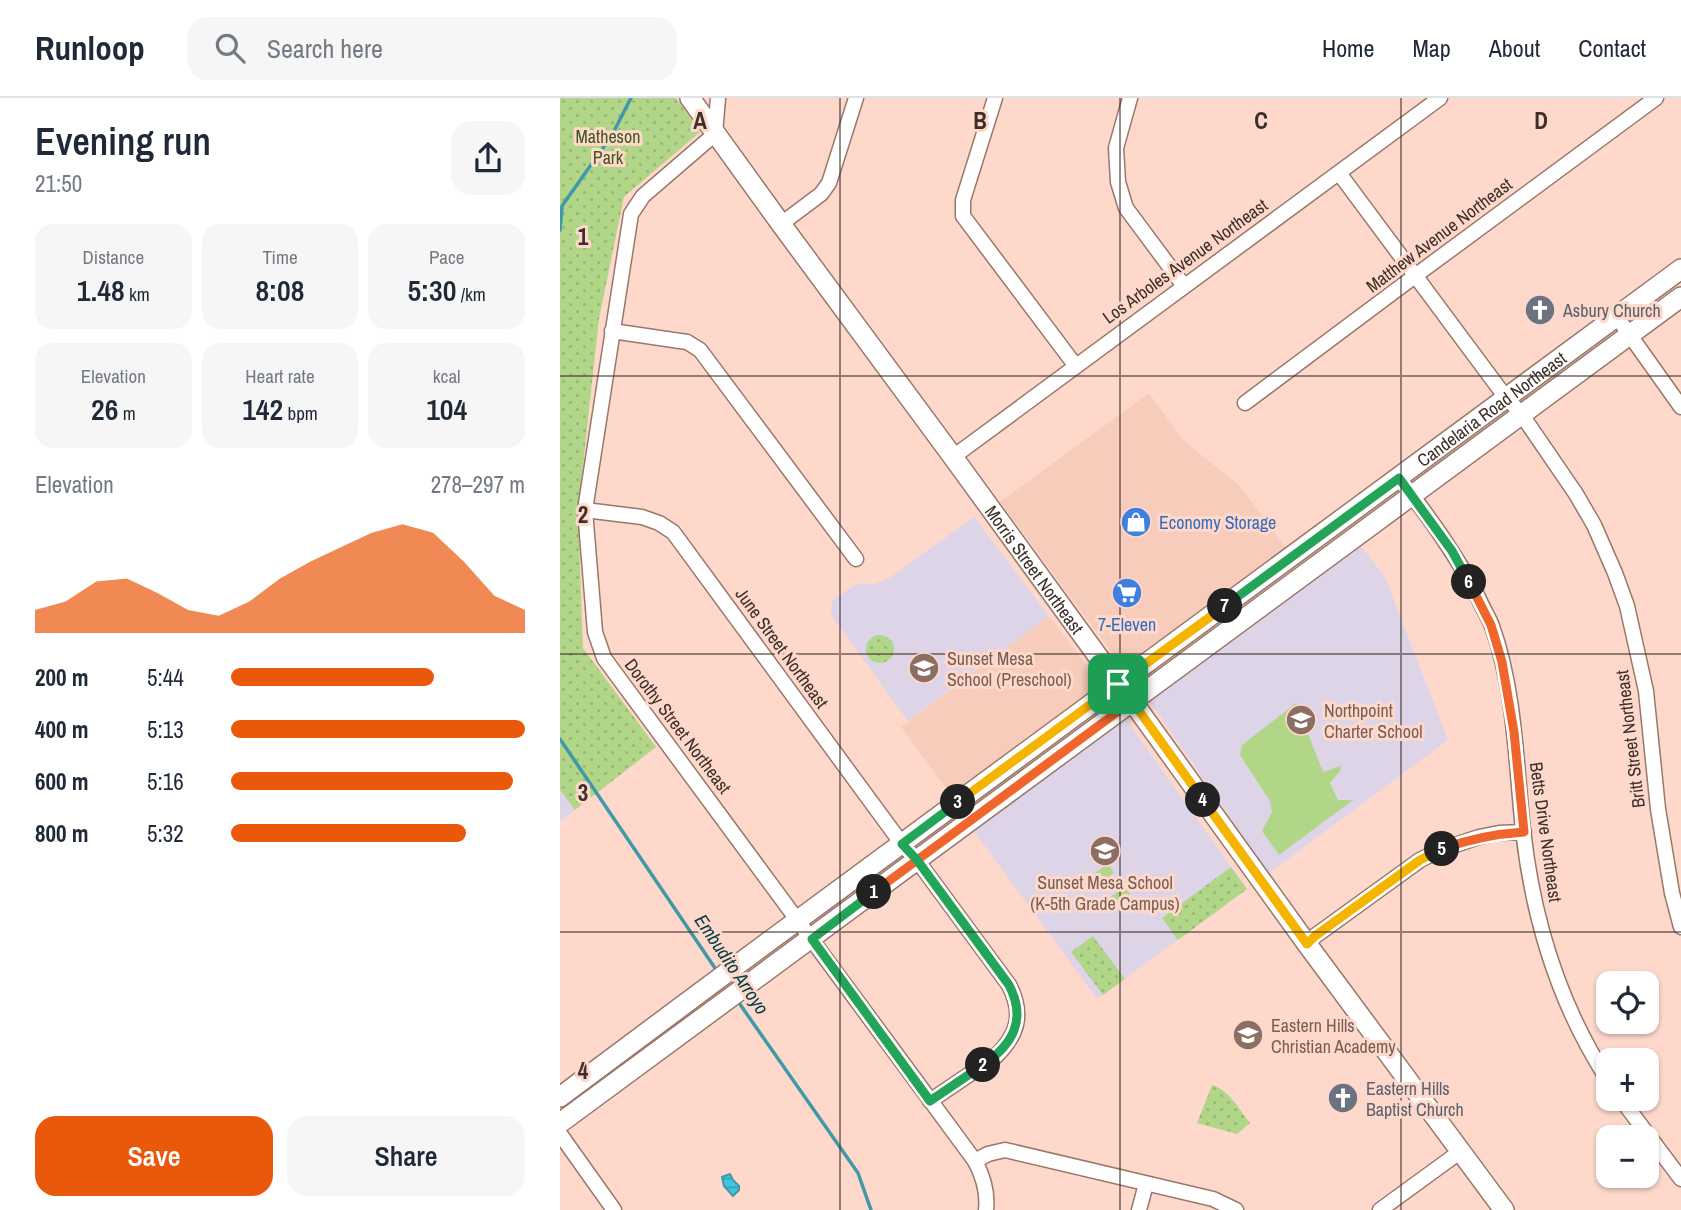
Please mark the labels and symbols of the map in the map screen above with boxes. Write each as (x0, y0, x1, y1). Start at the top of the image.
text: A (693, 105, 707, 136)
text: B (973, 105, 987, 136)
text: C (1254, 105, 1268, 136)
text: D (1534, 105, 1548, 136)
park label: Matheson Park (576, 124, 640, 170)
street label: Matthew Avenue Northeast (1361, 172, 1517, 298)
street label: Los Arboles Avenue Northeast (1097, 193, 1273, 329)
text: 1 (578, 221, 589, 252)
church icon: Asbury Church (1523, 293, 1557, 327)
place label: Asbury Church (1562, 298, 1661, 323)
street label: Candelaria Road Northeast (1412, 345, 1571, 472)
text: 2 (578, 499, 588, 530)
street label: Morris Street Northeast (979, 500, 1090, 639)
shop icon: Economy Storage (1119, 505, 1153, 539)
place label: Economy Storage (1159, 510, 1276, 535)
pin: 6 (1452, 564, 1486, 600)
supermarket icon: 7-Eleven (1110, 576, 1144, 610)
street label: June Street Northeast (730, 583, 834, 713)
pin: 7 (1208, 588, 1242, 624)
place label: 7-Eleven (1098, 612, 1156, 637)
place label: Sunset Mesa School (Preschool) (947, 646, 1072, 692)
school or university icon: Sunset Mesa School (Preschool) (907, 651, 941, 685)
street label: Dorothy Street Northeast (619, 653, 737, 799)
pin (1088, 654, 1148, 714)
street label: Britt Street Northeast (1609, 669, 1651, 809)
place label: Northpoint Charter School (1324, 698, 1422, 744)
school or university icon: Northpoint Charter School (1284, 703, 1318, 737)
street label: Betts Drive Northeast (1524, 760, 1568, 904)
text: 3 (578, 777, 588, 808)
pin: 4 (1186, 782, 1220, 818)
pin: 3 (940, 784, 976, 820)
pin: 5 (1424, 832, 1460, 866)
school or university icon: Sunset Mesa School (K-5th Grade Campus) (1088, 834, 1122, 868)
place label: Sunset Mesa School (K-5th Grade Campus) (1030, 870, 1180, 916)
pin: 1 (856, 874, 892, 910)
water label: Embudito Arroyo (689, 909, 775, 1020)
place label: Eastern Hills Christian Academy (1271, 1013, 1396, 1059)
school or university icon: Eastern Hills Christian Academy (1231, 1018, 1265, 1052)
pin: 2 (966, 1048, 1000, 1082)
text: 4 (578, 1055, 589, 1086)
place label: Eastern Hills Baptist Church (1366, 1076, 1464, 1122)
church icon: Eastern Hills Baptist Church (1326, 1081, 1360, 1115)

